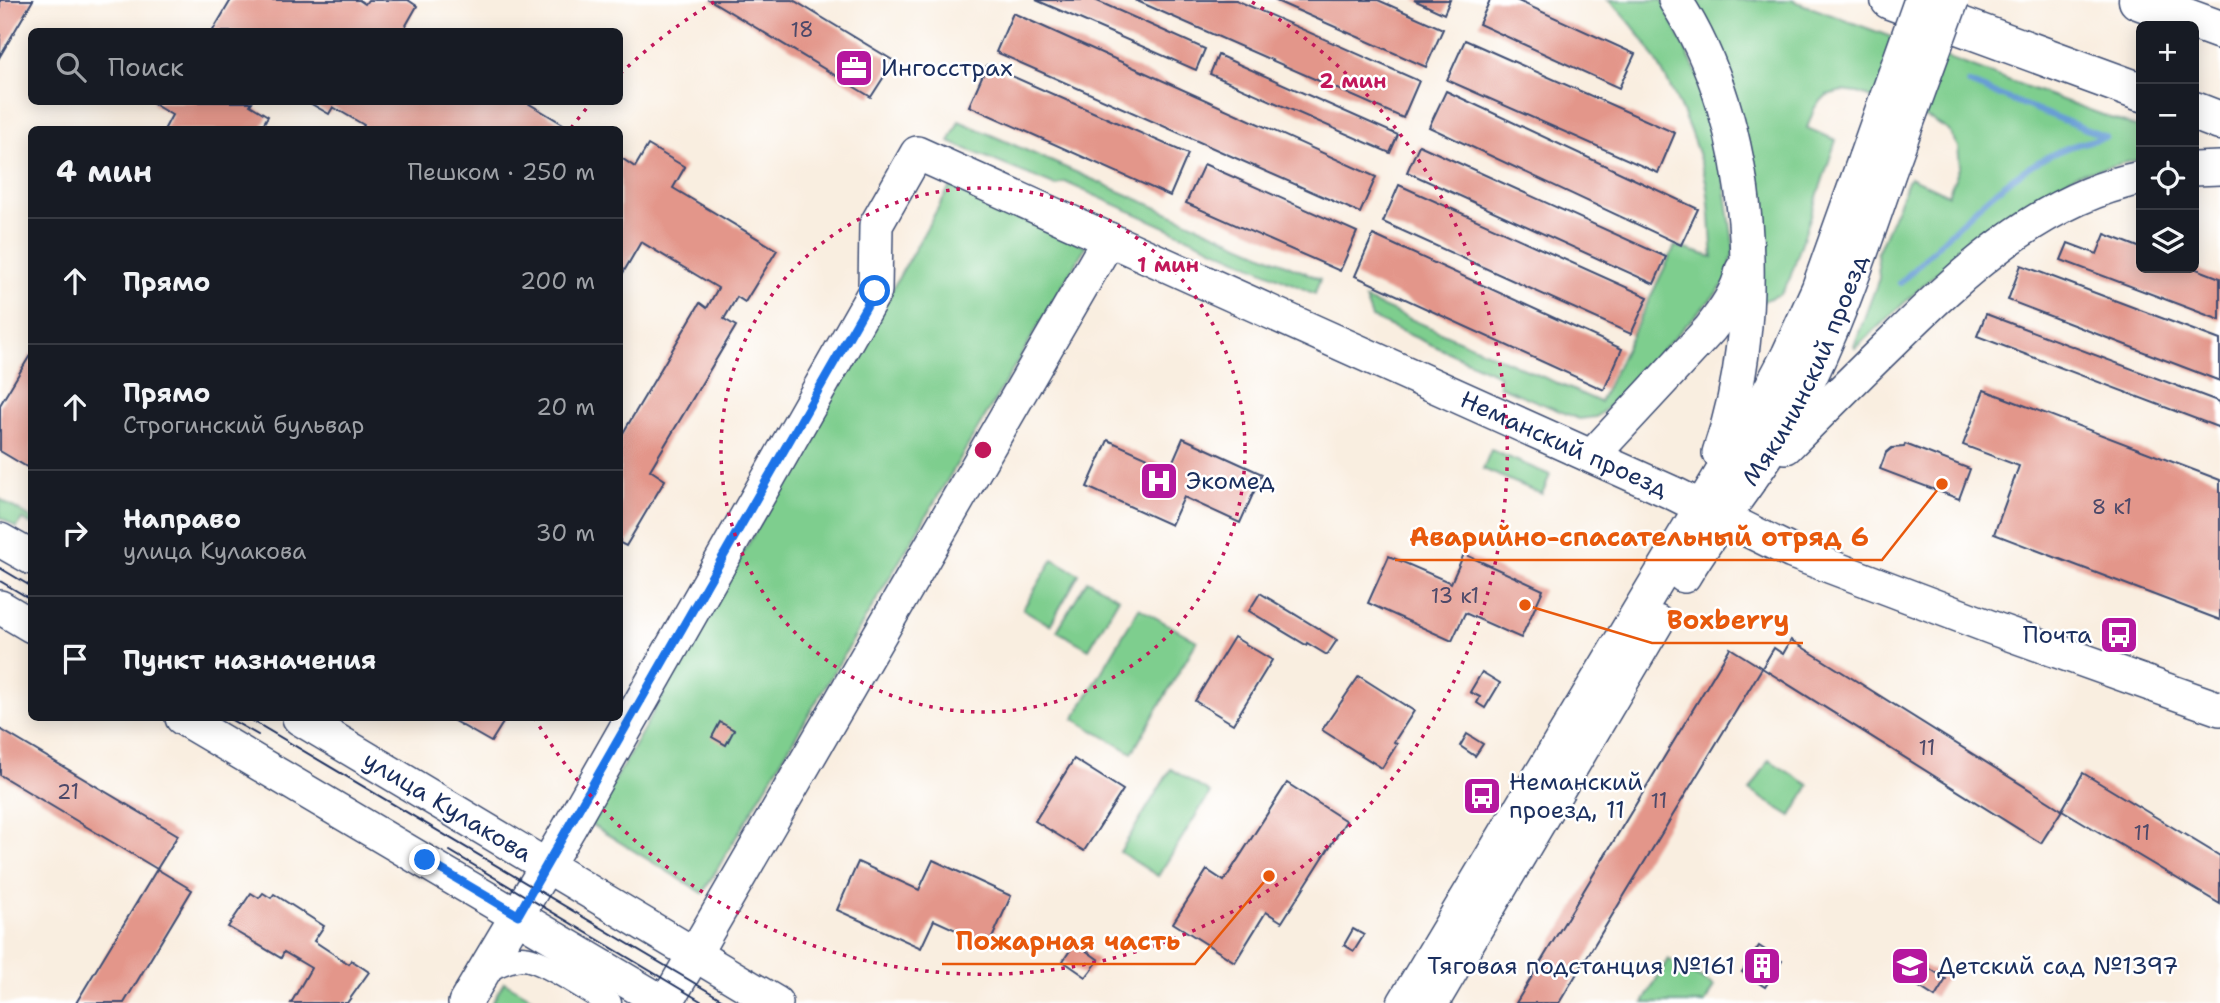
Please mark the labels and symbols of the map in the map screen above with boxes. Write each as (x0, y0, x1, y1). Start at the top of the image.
house number: 18 (790, 16, 814, 44)
office icon: Ингосстрах (833, 47, 875, 89)
place label: Ингосстрах (881, 52, 1013, 84)
text: 2 мин (1319, 67, 1387, 95)
street label: Мякининский проезд (1735, 250, 1875, 492)
text: 1 мин (1137, 251, 1199, 279)
route start (859, 275, 890, 306)
street label: Неманский проезд (1455, 383, 1673, 505)
centre of rings (971, 438, 995, 462)
hospital icon: Экомед (1138, 460, 1180, 502)
place label: Экомед (1186, 465, 1275, 497)
house number: 8 к1 (2092, 493, 2132, 521)
callout: Аварийно-спасательный отряд 6 (1395, 513, 1882, 560)
text: Аварийно-спасательный отряд 6 (1409, 519, 1869, 554)
house number: 13 к1 (1431, 582, 1479, 610)
callout: Boxberry (1652, 596, 1803, 643)
text: Boxberry (1667, 602, 1789, 637)
bus stop icon: Почта (2098, 614, 2140, 656)
place label: Почта (2023, 619, 2092, 651)
house number: 11 (1919, 734, 1935, 762)
street label: улица Кулакова (357, 744, 538, 870)
place label: Неманский проезд, 11 (1509, 766, 1643, 826)
bus stop icon: Неманский проезд, 11 (1461, 775, 1503, 817)
house number: 21 (57, 778, 79, 806)
house number: 11 (1651, 787, 1667, 815)
house number: 11 (2134, 819, 2150, 847)
route end (409, 844, 440, 875)
callout: Пожарная часть (942, 917, 1195, 964)
text: Пожарная часть (956, 923, 1180, 958)
building icon: Тяговая подстанция №161 (1741, 945, 1783, 987)
school or university icon: Детский сад №1397 (1889, 945, 1931, 987)
place label: Тяговая подстанция №161 (1427, 950, 1735, 982)
place label: Детский сад №1397 (1937, 950, 2179, 982)

